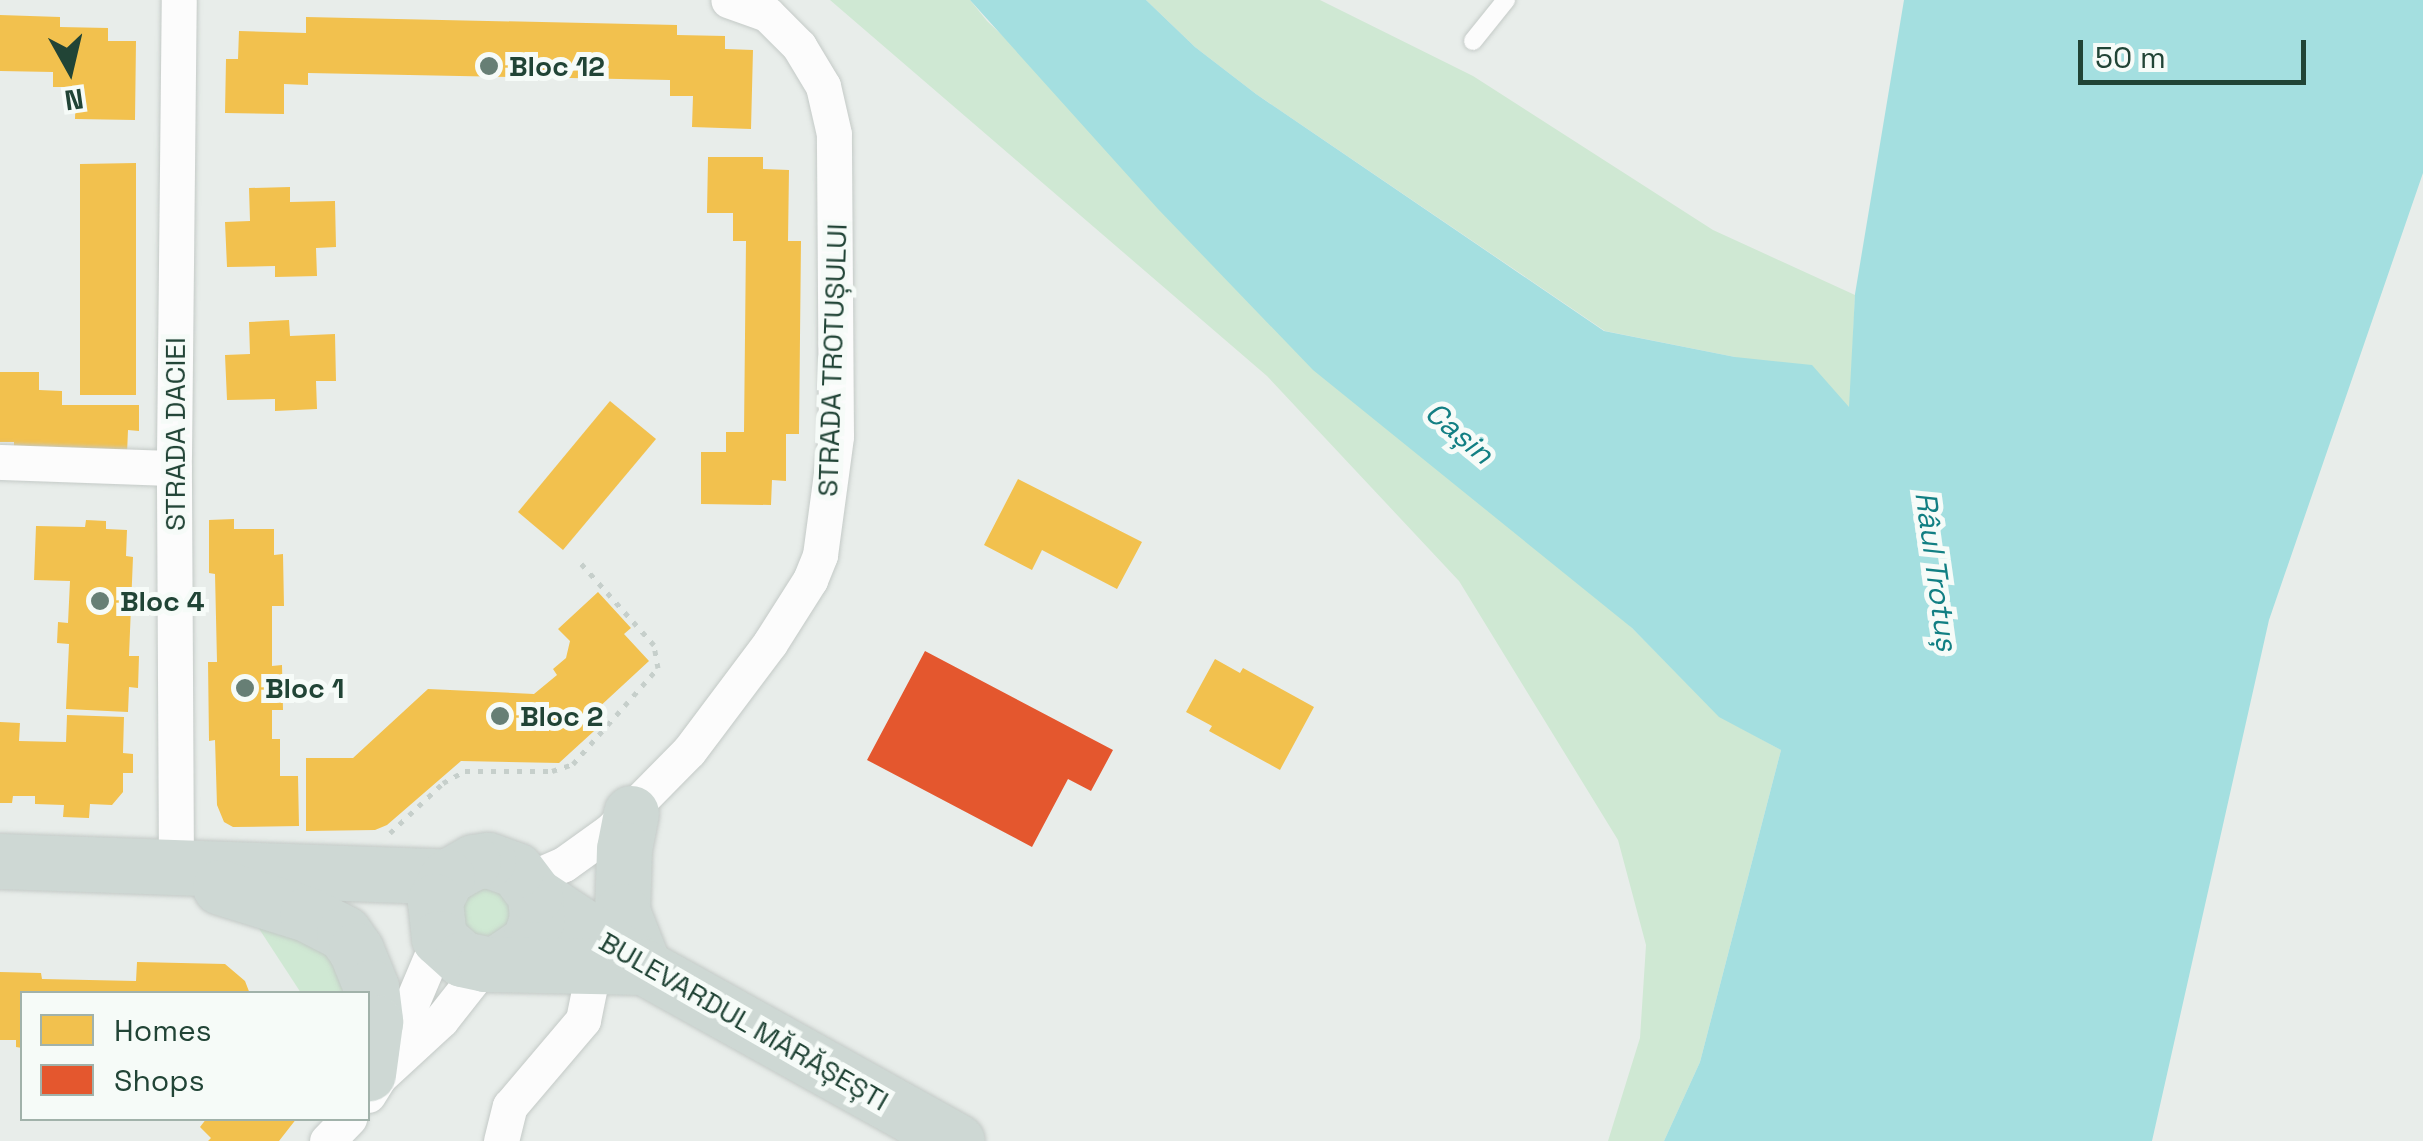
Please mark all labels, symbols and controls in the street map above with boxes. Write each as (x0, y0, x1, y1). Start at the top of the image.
north arrow (20, 20, 120, 120)
scale bar (2083, 20, 2310, 82)
text: 50 m (2095, 38, 2166, 77)
place label: Bloc 12 (509, 49, 605, 83)
marker: Bloc 12 (478, 55, 500, 77)
text: N (62, 81, 86, 119)
street label: STRADA TROTUȘULUI (810, 222, 854, 498)
street label: STRADA DACIEI (158, 337, 192, 531)
water label: Cașin (1418, 394, 1500, 472)
water label: Râul Trotuș (1907, 489, 1965, 653)
place label: Bloc 4 (120, 584, 205, 618)
marker: Bloc 4 (89, 590, 111, 612)
place label: Bloc 1 (265, 671, 344, 705)
marker: Bloc 1 (234, 677, 256, 699)
place label: Bloc 2 (520, 699, 603, 733)
marker: Bloc 2 (489, 705, 511, 727)
street label: BULEVARDUL MĂRĂȘEȘTI (593, 924, 895, 1118)
legend (20, 991, 370, 1121)
text: Homes (114, 1011, 212, 1050)
text: Shops (114, 1061, 204, 1100)

